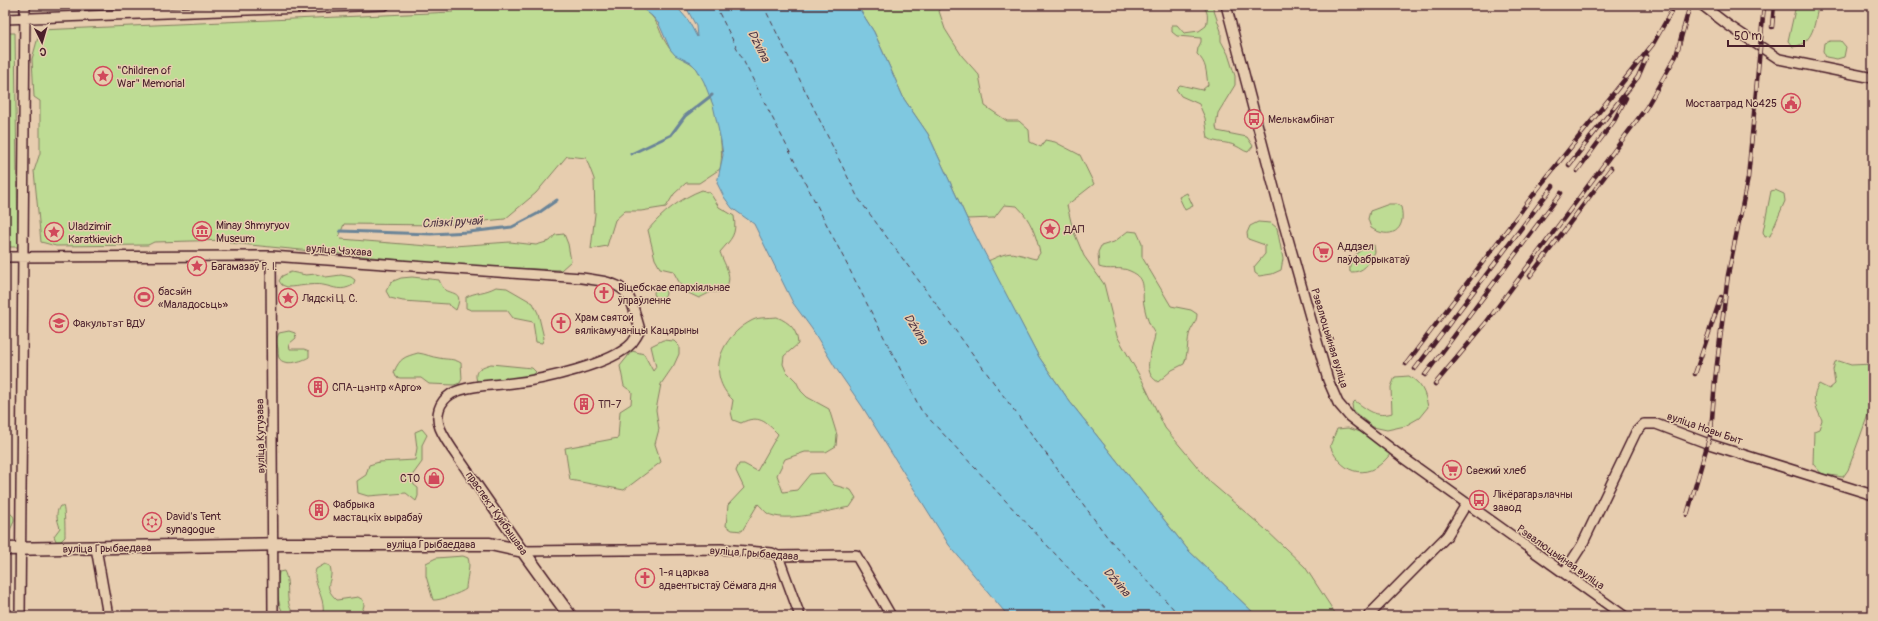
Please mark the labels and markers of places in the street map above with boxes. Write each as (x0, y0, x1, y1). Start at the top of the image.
place label: "Children of War" Memorial (117, 64, 185, 90)
place icon: "Children of War" Memorial (92, 65, 114, 87)
public building icon: Мостаатрад №425 (1780, 92, 1802, 114)
place label: Мостаатрад №425 (1685, 97, 1777, 110)
bus stop icon: Мелькамбінат (1243, 108, 1265, 130)
place label: Мелькамбінат (1268, 113, 1335, 126)
place icon: ДАП (1039, 218, 1061, 240)
place label: Minay Shmyryov Museum (216, 219, 290, 245)
place label: Uladzimir Karatkievich (68, 220, 123, 246)
museum icon: Minay Shmyryov Museum (191, 220, 213, 242)
place icon: Uladzimir Karatkievich (43, 221, 65, 243)
place label: ДАП (1063, 223, 1085, 236)
place label: Аддзел паўфабрыкатаў (1337, 240, 1410, 266)
supermarket icon: Аддзел паўфабрыкатаў (1312, 241, 1334, 263)
place icon: Багамазаў Р. І. (186, 255, 208, 277)
place label: Багамазаў Р. І. (211, 260, 277, 273)
place label: Віцебскае епархіяльнае ўпраўленне (617, 281, 730, 307)
church icon: Віцебскае епархіяльнае ўпраўленне (593, 282, 615, 304)
place label: басэйн «Маладосьць» (158, 285, 229, 311)
sports icon: басэйн «Маладосьць» (133, 286, 155, 308)
place icon: Лядскі Ц. С. (277, 287, 299, 309)
place label: Лядскі Ц. С. (301, 292, 358, 305)
place label: Храм святой вялікамучаніцы Кацярыны (575, 311, 699, 337)
school or university icon: Факультэт ВДУ (48, 312, 70, 334)
church icon: Храм святой вялікамучаніцы Кацярыны (550, 312, 572, 334)
place label: Факультэт ВДУ (73, 317, 146, 330)
building icon: СПА-цэнтр «Арго» (307, 376, 329, 398)
place label: СПА-цэнтр «Арго» (332, 381, 422, 394)
building icon: ТП-7 (573, 393, 595, 415)
place label: ТП-7 (598, 398, 621, 411)
supermarket icon: Свежий хлеб (1441, 459, 1463, 481)
place label: Свежий хлеб (1466, 464, 1527, 477)
shop icon: СТО (423, 467, 445, 489)
place label: СТО (400, 472, 420, 485)
place label: Лікёрагарэлачны завод (1492, 488, 1572, 514)
bus stop icon: Лікёрагарэлачны завод (1468, 489, 1490, 511)
place label: Фабрыка мастацкіх вырабаў (333, 498, 423, 524)
building icon: Фабрыка мастацкіх вырабаў (308, 499, 330, 521)
place label: David's Tent synagogue (166, 510, 222, 536)
synagogue icon: David's Tent synagogue (141, 511, 163, 533)
place label: 1-я царква адвентыстаў Сёмага дня (659, 566, 776, 592)
church icon: 1-я царква адвентыстаў Сёмага дня (634, 567, 656, 589)

